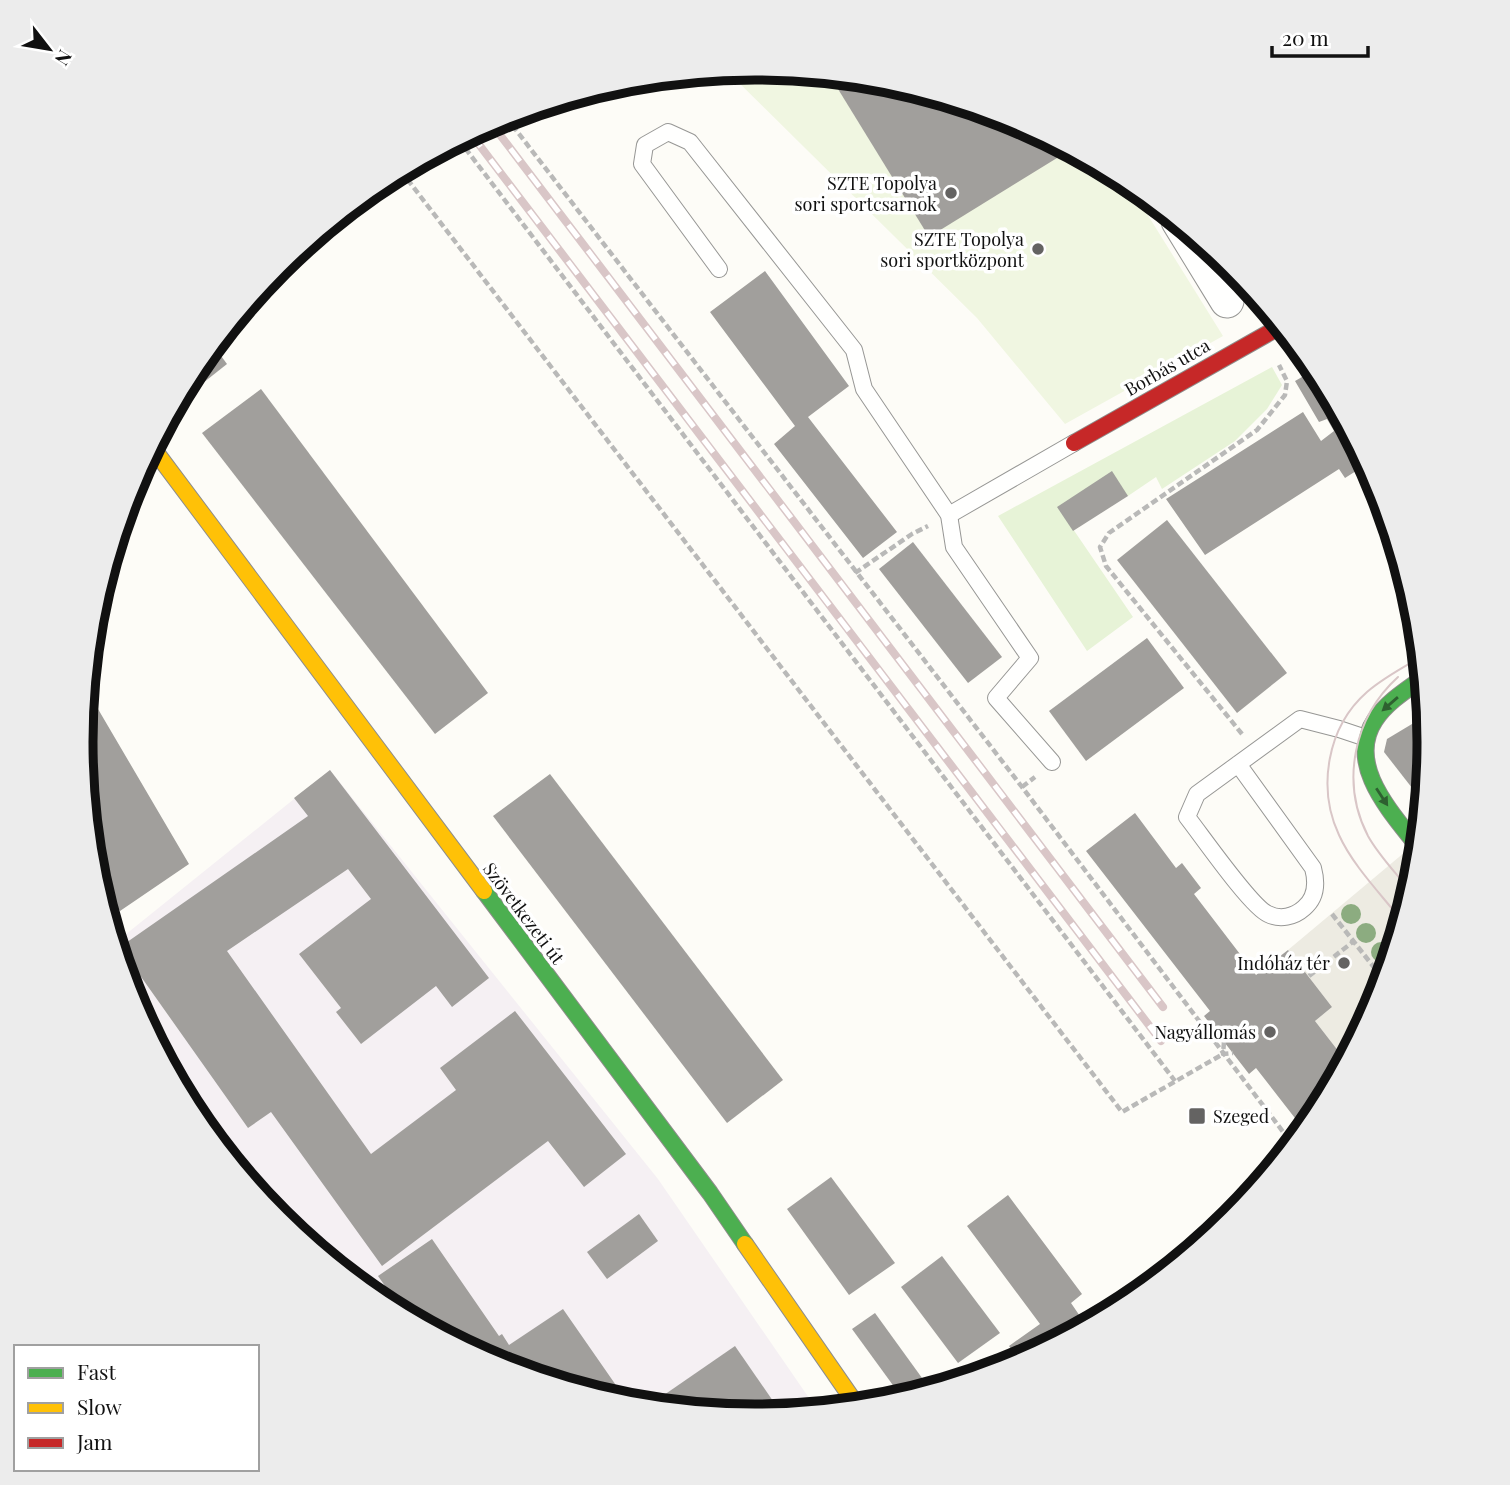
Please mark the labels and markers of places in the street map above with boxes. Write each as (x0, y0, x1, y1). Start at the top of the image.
place label: SZTE Topolya sori sportcsarnok (794, 171, 937, 216)
marker: SZTE Topolya sori sportcsarnok (943, 185, 959, 201)
place label: SZTE Topolya sori sportközpont (880, 227, 1025, 272)
marker: SZTE Topolya sori sportközpont (1030, 241, 1046, 257)
place label: Indóház tér (1237, 951, 1330, 975)
marker: Indóház tér (1336, 955, 1352, 971)
place label: Nagyállomás (1154, 1020, 1256, 1044)
marker: Nagyállomás (1262, 1024, 1278, 1040)
place label: Szeged (1213, 1104, 1270, 1128)
marker: Szeged (1187, 1106, 1207, 1126)

